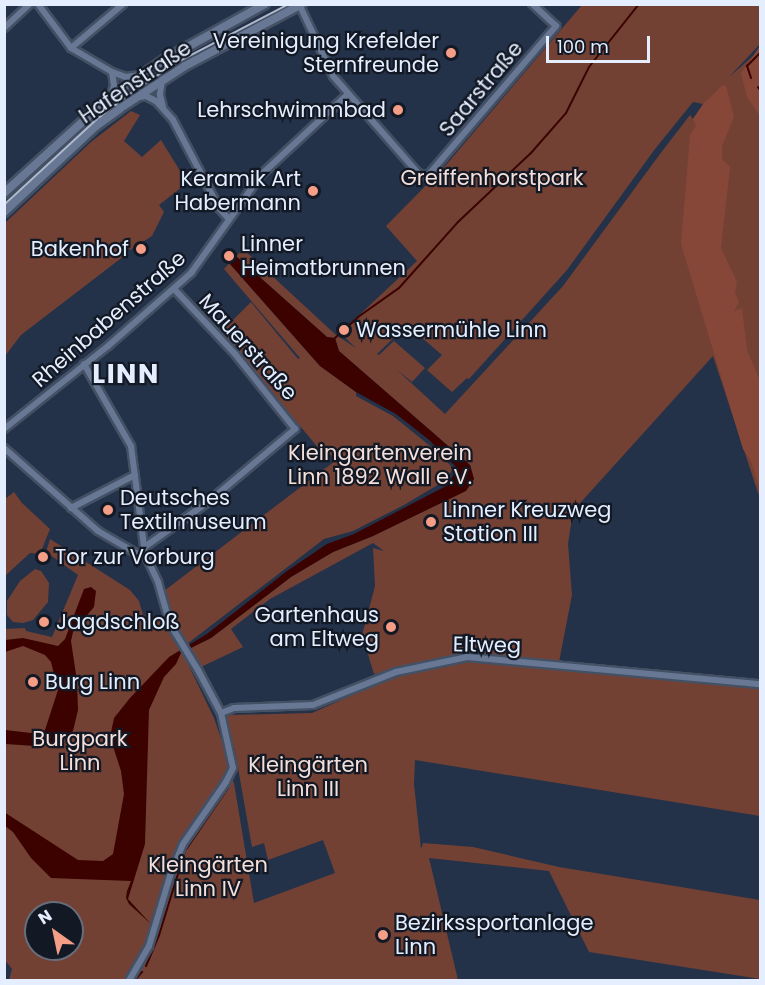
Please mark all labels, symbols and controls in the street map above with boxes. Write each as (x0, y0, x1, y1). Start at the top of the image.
scale bar (549, 24, 652, 62)
place label: Vereinigung Krefelder Sternfreunde (213, 28, 439, 78)
text: 100 m (557, 34, 609, 59)
street label: Hafenstraße (74, 35, 196, 129)
street label: Saarstraße (434, 36, 528, 142)
marker: Vereinigung Krefelder Sternfreunde (444, 46, 458, 60)
place label: Lehrschwimmbad (197, 97, 386, 123)
marker: Lehrschwimmbad (391, 103, 405, 117)
park label: Greiffenhorstpark (401, 165, 583, 191)
place label: Keramik Art Habermann (175, 166, 301, 216)
marker: Keramik Art Habermann (306, 184, 320, 198)
place label: Linner Heimatbrunnen (241, 231, 406, 281)
place label: Bakenhof (31, 236, 129, 262)
marker: Bakenhof (134, 242, 148, 256)
street label: Rheinbabenstraße (27, 246, 191, 392)
marker: Linner Heimatbrunnen (222, 249, 236, 263)
street label: Mauerstraße (194, 289, 302, 405)
place label: Wassermühle Linn (356, 317, 547, 343)
marker: Wassermühle Linn (337, 323, 351, 337)
district label: LINN (92, 358, 160, 390)
park label: Kleingartenverein Linn 1892 Wall e.V. (288, 440, 472, 490)
place label: Deutsches Textilmuseum (120, 485, 267, 535)
place label: Linner Kreuzweg Station III (443, 497, 611, 547)
marker: Deutsches Textilmuseum (101, 503, 115, 517)
marker: Linner Kreuzweg Station III (424, 515, 438, 529)
place label: Tor zur Vorburg (55, 544, 215, 570)
marker: Tor zur Vorburg (36, 550, 50, 564)
place label: Gartenhaus am Eltweg (254, 602, 379, 652)
place label: Jagdschloß (56, 609, 180, 635)
marker: Jagdschloß (37, 615, 51, 629)
marker: Gartenhaus am Eltweg (384, 620, 398, 634)
street label: Eltweg (453, 632, 521, 658)
place label: Burg Linn (45, 669, 140, 695)
marker: Burg Linn (26, 675, 40, 689)
park label: Burgpark Linn (32, 726, 128, 776)
park label: Kleingärten Linn III (248, 752, 368, 802)
park label: Kleingärten Linn IV (148, 852, 268, 902)
north arrow (24, 901, 84, 961)
text: N (34, 904, 56, 930)
place label: Bezirkssportanlage Linn (395, 910, 594, 960)
marker: Bezirkssportanlage Linn (376, 928, 390, 942)

